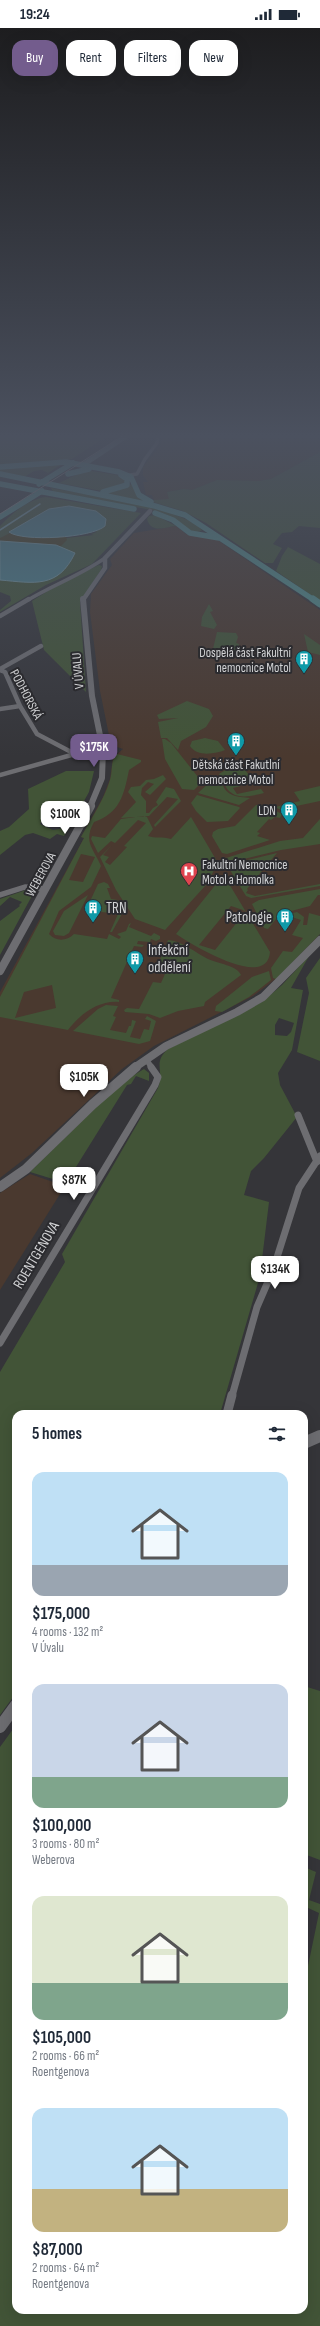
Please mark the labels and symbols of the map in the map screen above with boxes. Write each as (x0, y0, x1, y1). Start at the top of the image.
place label: Dospělá část Fakultní nemocnice Motol (199, 645, 292, 676)
building icon: Dospělá část Fakultní nemocnice Motol (294, 649, 314, 674)
street label: V ÚVALU (68, 652, 88, 690)
street label: PODHORSKÁ (6, 667, 46, 723)
building icon: Dětská část Fakutlní nemocnice Motol (226, 731, 246, 756)
pin: $175K (66, 734, 122, 768)
place label: Dětská část Fakutlní nemocnice Motol (192, 757, 280, 788)
building icon: LDN (279, 800, 299, 825)
pin: $100K (37, 801, 93, 835)
place label: LDN (258, 803, 276, 819)
street label: WEBEROVA (22, 849, 60, 899)
place label: Fakultní Nemocnice Motol a Homolka (202, 857, 288, 888)
hospital icon: Fakultní Nemocnice Motol a Homolka (179, 861, 199, 886)
building icon: TRN (83, 898, 103, 923)
place label: TRN (106, 899, 127, 918)
building icon: Patologie (275, 907, 295, 932)
place label: Patologie (226, 908, 272, 927)
place label: Infekční oddělení (148, 941, 191, 977)
building icon: Infekční oddělení (125, 949, 145, 974)
pin: $105K (56, 1064, 112, 1098)
pin: $87K (50, 1167, 98, 1201)
street label: ROENTGENOVA (9, 1218, 64, 1292)
pin: $134K (247, 1256, 303, 1290)

